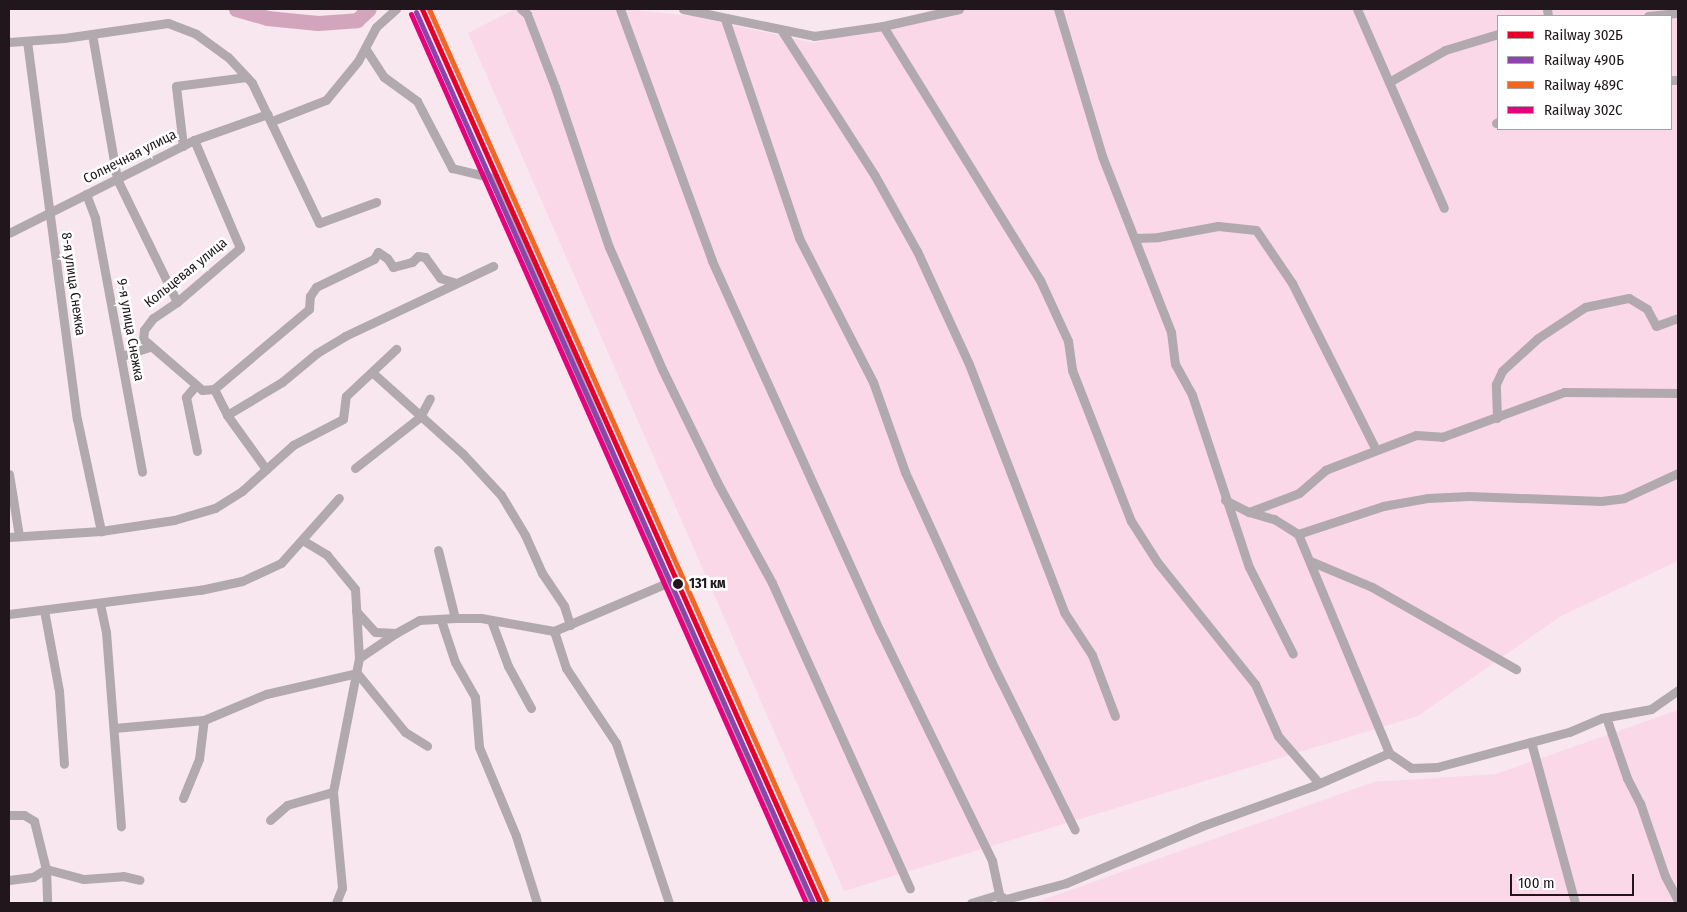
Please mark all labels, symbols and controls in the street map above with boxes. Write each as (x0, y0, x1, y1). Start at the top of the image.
legend (1497, 15, 1672, 130)
text: Railway 302Б (1544, 26, 1623, 44)
text: Railway 490Б (1544, 51, 1624, 69)
text: Railway 489С (1544, 76, 1624, 94)
text: Railway 302С (1544, 101, 1623, 119)
street label: Солнечная улица (81, 126, 179, 188)
street label: 8-я улица Снежка (57, 231, 89, 337)
street label: Кольцевая улица (141, 235, 231, 311)
street label: 9-я улица Снежка (113, 277, 147, 383)
place label: 131 км (689, 576, 726, 592)
marker: 131 км (671, 577, 685, 591)
scale bar (1512, 864, 1636, 896)
text: 100 m (1518, 874, 1555, 892)

